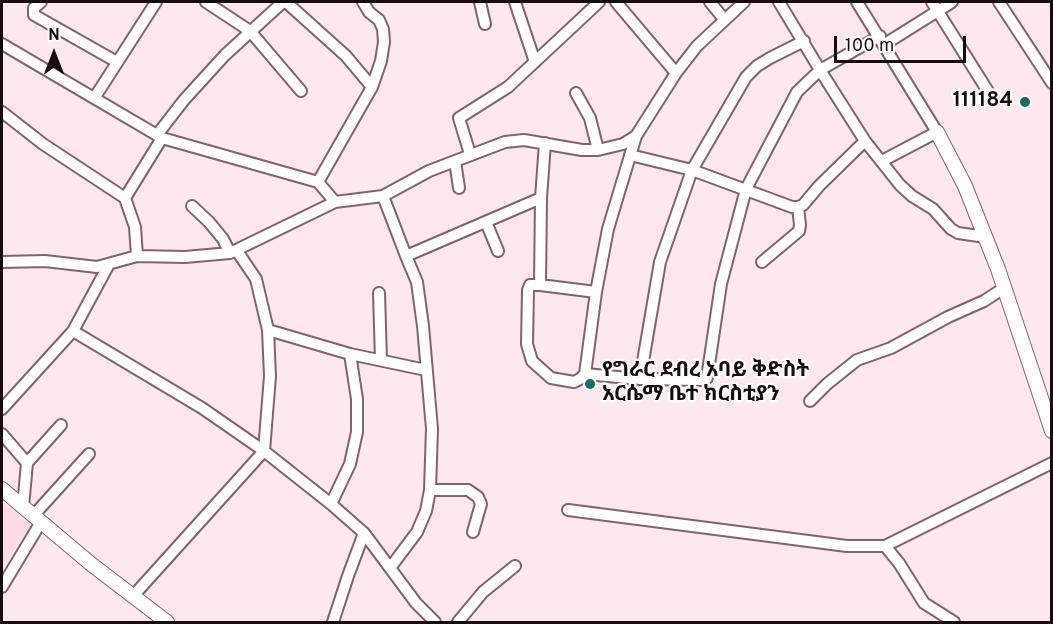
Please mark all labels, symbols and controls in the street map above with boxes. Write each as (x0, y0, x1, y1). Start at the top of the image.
north arrow (24, 24, 84, 84)
scale bar (837, 24, 969, 62)
text: N (48, 26, 60, 46)
text: 100 m (845, 35, 894, 58)
place label: 111184 (953, 89, 1013, 115)
marker: 111184 (1018, 95, 1032, 109)
place label: የግራር ደብረ አባይ ቅድስት አርሴማ ቤተ ክርስቲያን (602, 359, 809, 409)
marker: የግራር ደብረ አባይ ቅድስት አርሴማ ቤተ ክርስቲያን (583, 377, 597, 391)

